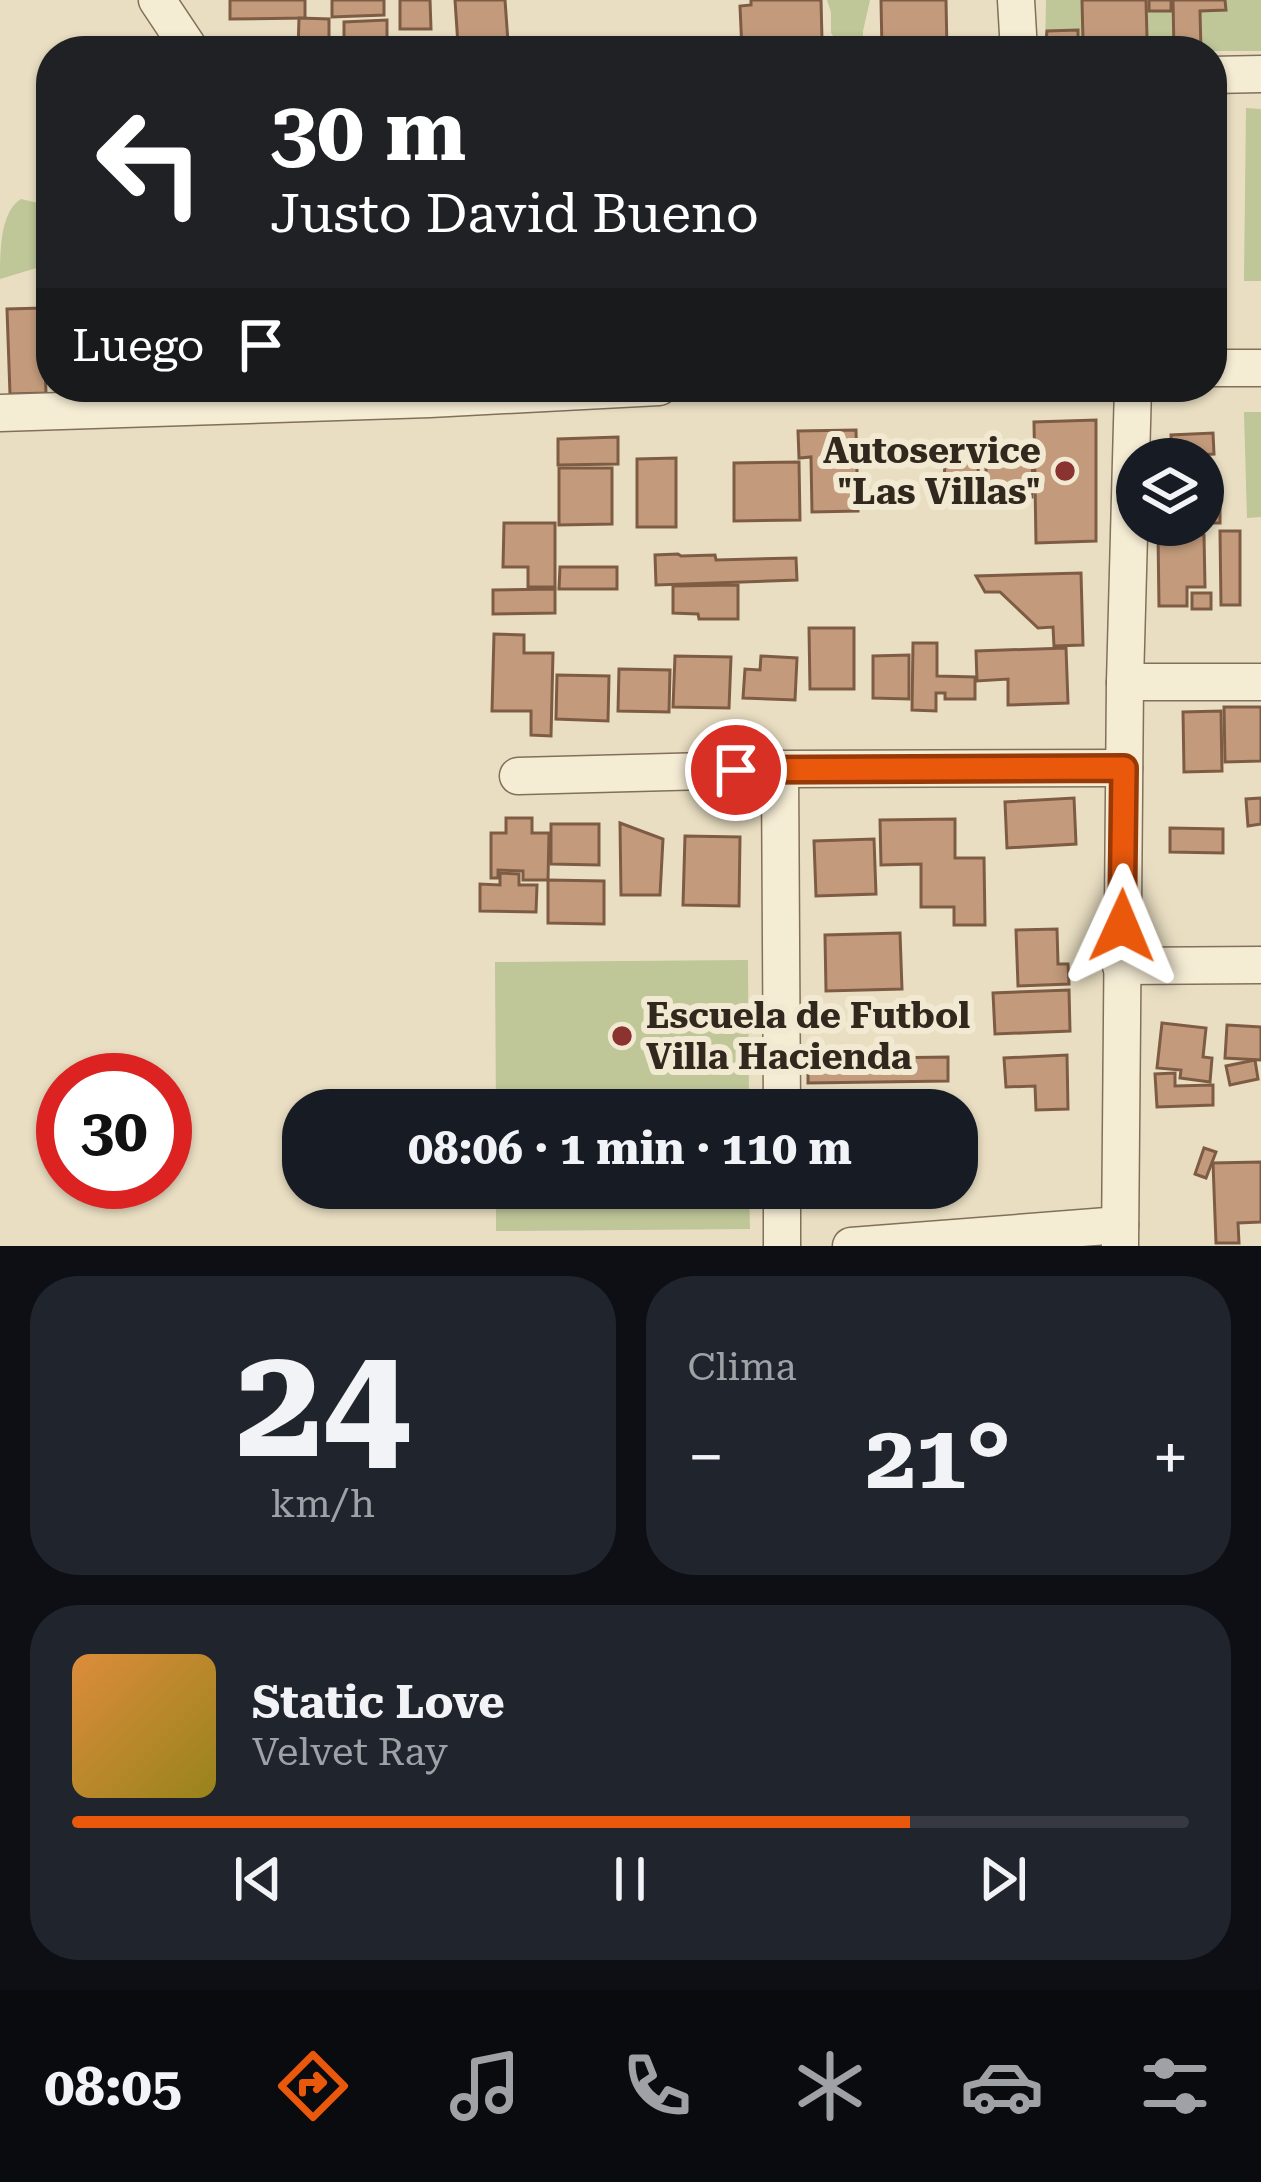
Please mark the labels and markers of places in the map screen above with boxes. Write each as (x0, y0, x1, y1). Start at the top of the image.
place label: Autoservice "Las Villas" (823, 430, 1041, 513)
marker: Autoservice "Las Villas" (1052, 458, 1078, 484)
pin (685, 719, 787, 821)
place label: Escuela de Futbol Villa Hacienda (646, 995, 970, 1078)
marker: Escuela de Futbol Villa Hacienda (609, 1023, 635, 1049)

